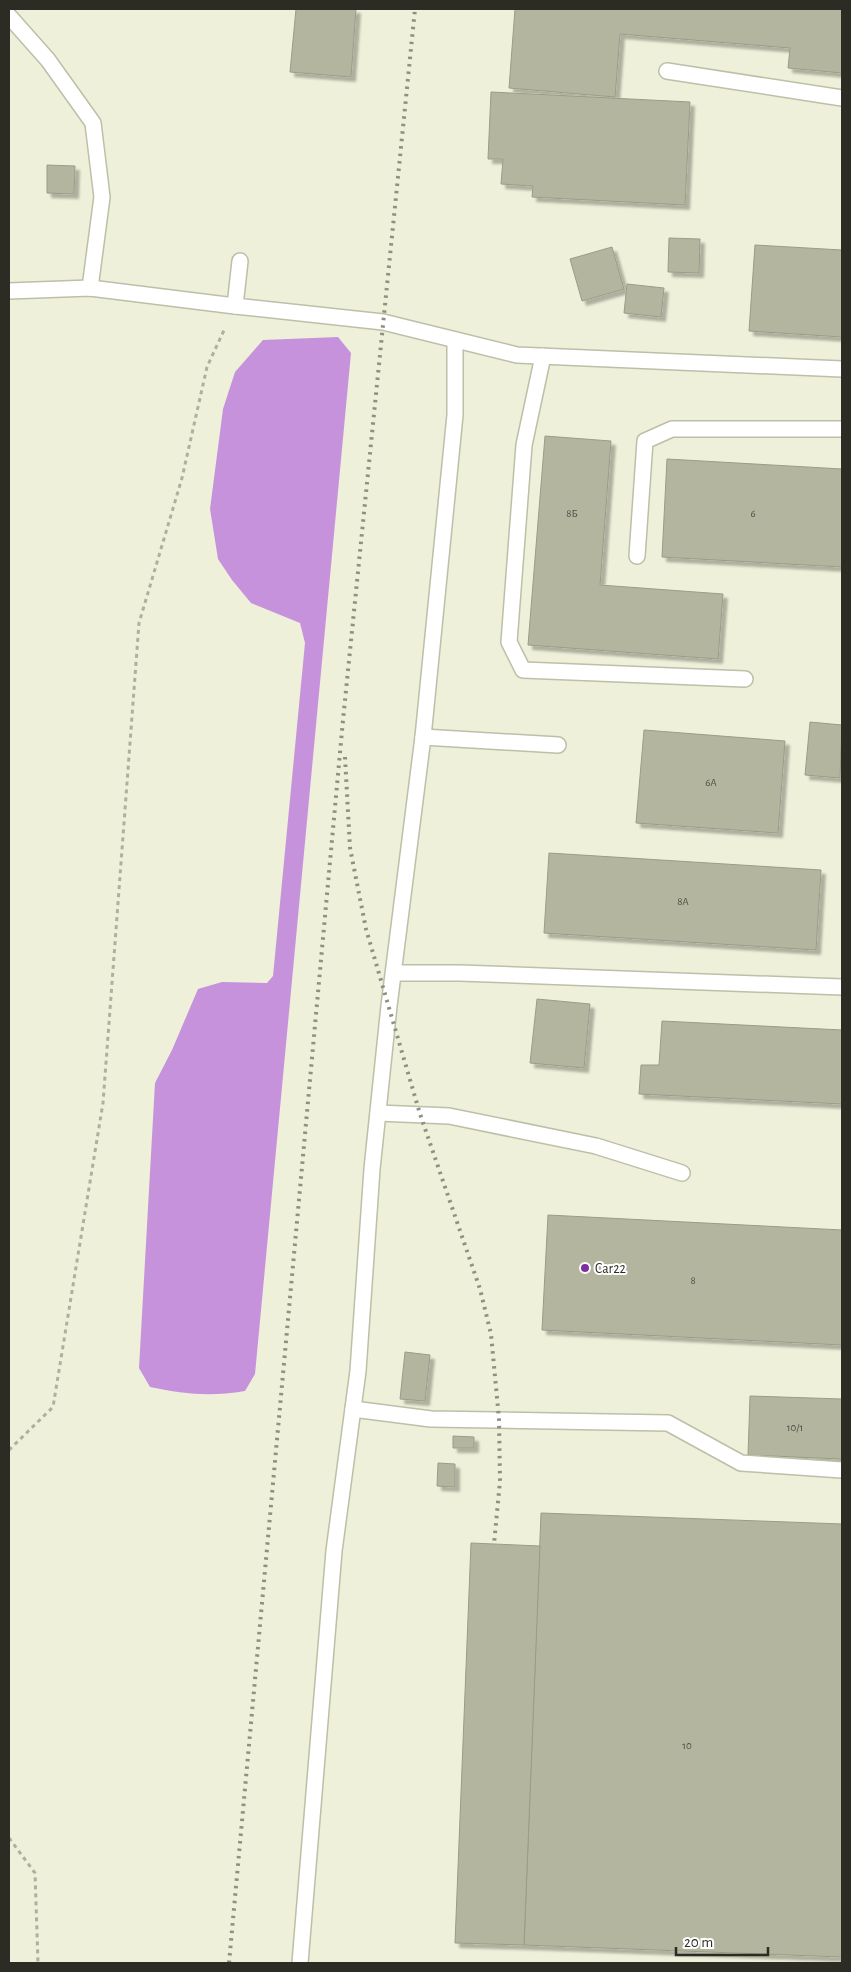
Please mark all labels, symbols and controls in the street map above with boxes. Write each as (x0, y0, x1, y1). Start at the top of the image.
house number: 8Б (566, 508, 578, 519)
house number: 6 (750, 508, 756, 519)
house number: 6А (705, 777, 717, 788)
house number: 8А (677, 896, 689, 907)
marker: Car22 (579, 1262, 591, 1274)
place label: Car22 (595, 1262, 626, 1276)
house number: 8 (690, 1275, 696, 1286)
house number: 10/1 (787, 1422, 803, 1433)
house number: 10 (682, 1740, 692, 1751)
scale bar (676, 1924, 768, 1956)
text: 20 m (684, 1935, 713, 1950)

